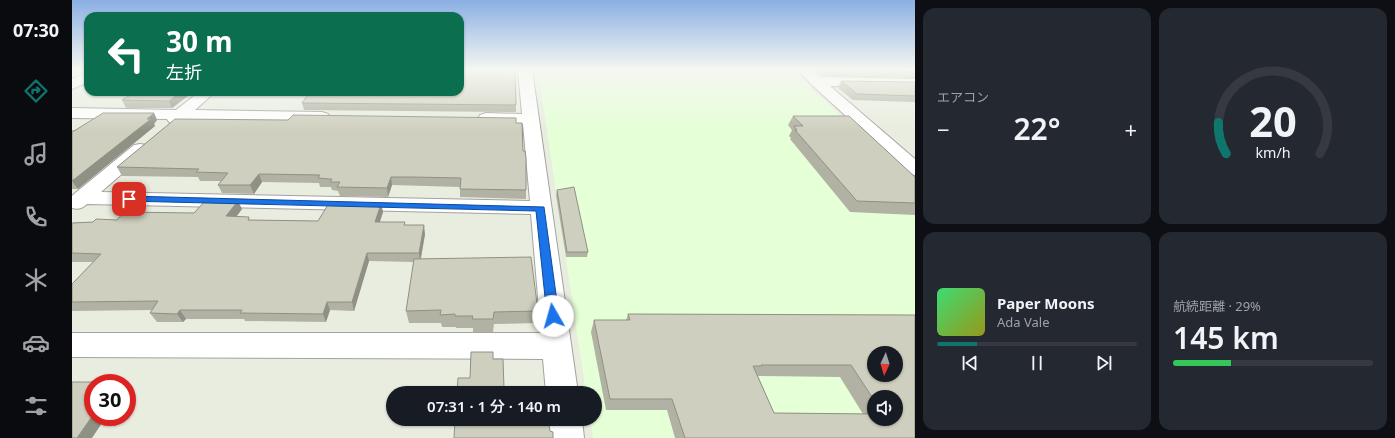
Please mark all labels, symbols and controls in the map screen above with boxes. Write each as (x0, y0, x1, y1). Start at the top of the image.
text: 07:30 (13, 18, 59, 42)
text: 30 m (166, 22, 233, 60)
icon: left (100, 28, 152, 80)
text: 左折 (166, 60, 202, 84)
icon: directions (22, 77, 50, 105)
text: エアコン (937, 88, 989, 106)
text: 20 (1249, 93, 1297, 149)
text: 22° (1013, 108, 1061, 149)
text: − (937, 114, 950, 144)
text: + (1124, 114, 1137, 144)
icon: music (22, 140, 50, 168)
text: km/h (1255, 143, 1291, 162)
pin (112, 182, 146, 216)
icon: arrive (118, 188, 140, 210)
icon: phone (22, 203, 50, 231)
icon: climate (22, 266, 50, 294)
text: Paper Moons (997, 293, 1095, 313)
position arrow (532, 295, 574, 337)
text: 航続距離 · 29% (1173, 297, 1261, 315)
text: Ada Vale (997, 313, 1050, 331)
text: 145 km (1173, 317, 1279, 358)
icon: car (22, 329, 50, 357)
north arrow (867, 346, 903, 382)
map controls (867, 346, 903, 426)
icon: previous (959, 352, 981, 374)
icon: pause (1026, 352, 1048, 374)
icon: next (1093, 352, 1115, 374)
speed limit sign: 30 (84, 374, 136, 426)
button: sound (867, 390, 903, 426)
icon: filters (22, 392, 50, 420)
text: 07:31 · 1 分 · 140 m (427, 396, 561, 416)

